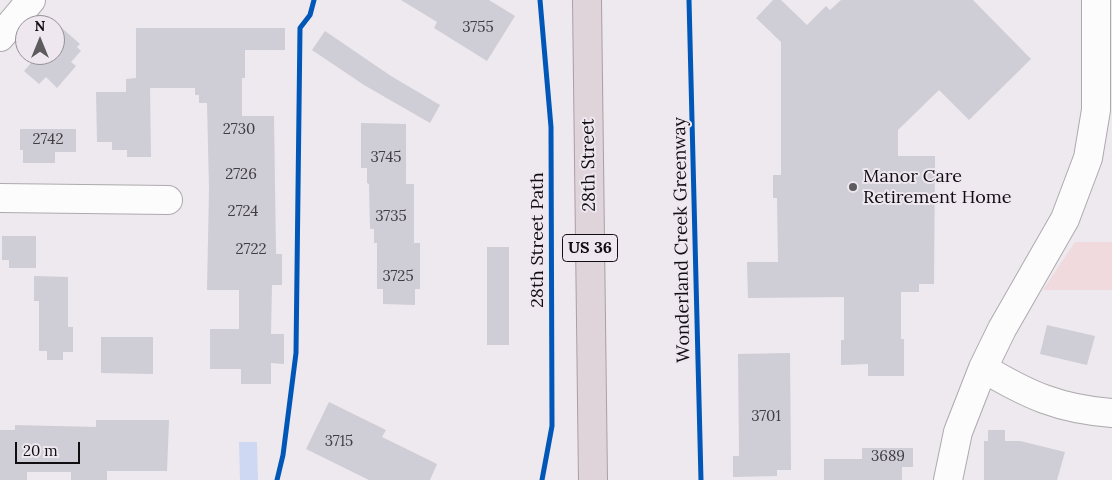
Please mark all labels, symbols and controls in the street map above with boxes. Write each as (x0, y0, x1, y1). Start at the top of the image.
north arrow (15, 15, 65, 65)
text: N (35, 17, 45, 35)
house number: 3755 (462, 19, 494, 37)
street label: Wonderland Creek Greenway (669, 117, 695, 363)
street label: 28th Street (577, 118, 601, 212)
house number: 2730 (223, 121, 255, 139)
house number: 2742 (33, 131, 63, 149)
house number: 3745 (370, 149, 402, 167)
house number: 2726 (225, 166, 257, 184)
place label: Manor Care Retirement Home (863, 166, 1012, 208)
street label: 28th Street Path (527, 172, 549, 308)
marker: Manor Care Retirement Home (847, 181, 859, 193)
house number: 2724 (228, 203, 258, 221)
house number: 3735 (375, 208, 407, 226)
road number: US 36 (562, 234, 618, 262)
house number: 2722 (235, 241, 267, 259)
house number: 3725 (382, 268, 414, 286)
house number: 3701 (751, 408, 781, 426)
scale bar (18, 432, 82, 464)
house number: 3715 (325, 433, 353, 451)
text: 20 m (23, 441, 58, 460)
house number: 3689 (871, 448, 905, 466)

